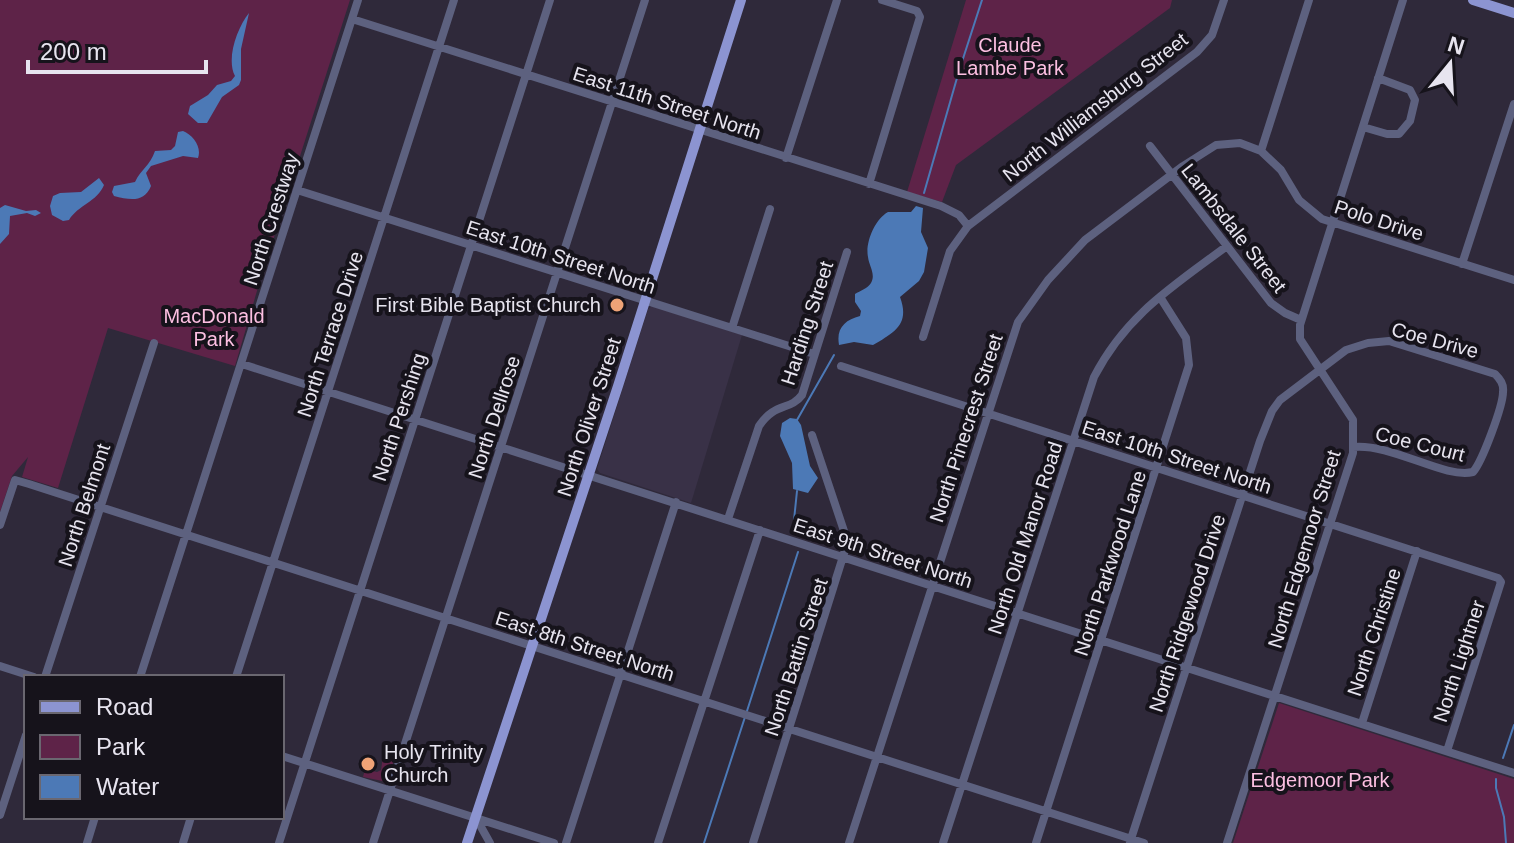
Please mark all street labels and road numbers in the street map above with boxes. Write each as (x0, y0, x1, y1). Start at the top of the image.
street label: North Williamsburg Street (998, 28, 1192, 186)
street label: East 11th Street North (570, 62, 764, 144)
street label: North Crestway (239, 150, 303, 288)
street label: Lambsdale Street (1177, 159, 1291, 297)
street label: Polo Drive (1332, 195, 1426, 245)
street label: East 10th Street North (463, 216, 659, 298)
street label: North Terrace Drive (293, 248, 367, 420)
street label: Harding Street (777, 258, 838, 388)
street label: Coe Drive (1389, 318, 1481, 362)
street label: North Pinecrest Street (925, 331, 1007, 525)
street label: North Oliver Street (553, 334, 625, 499)
street label: North Pershing (368, 350, 430, 484)
street label: North Dellrose (464, 353, 524, 481)
street label: East 10th Street North (1079, 416, 1275, 498)
street label: Coe Court (1373, 422, 1467, 466)
street label: North Old Manor Road (983, 439, 1067, 637)
street label: North Belmont (54, 440, 114, 569)
street label: North Edgemoor Street (1263, 447, 1345, 651)
street label: North Parkwood Lane (1070, 468, 1150, 658)
street label: North Ridgewood Drive (1145, 511, 1229, 715)
street label: East 9th Street North (791, 514, 975, 592)
street label: North Christine (1343, 565, 1405, 699)
street label: North Battin Street (760, 575, 832, 739)
street label: North Lightner (1429, 597, 1489, 725)
street label: East 8th Street North (493, 607, 677, 685)

